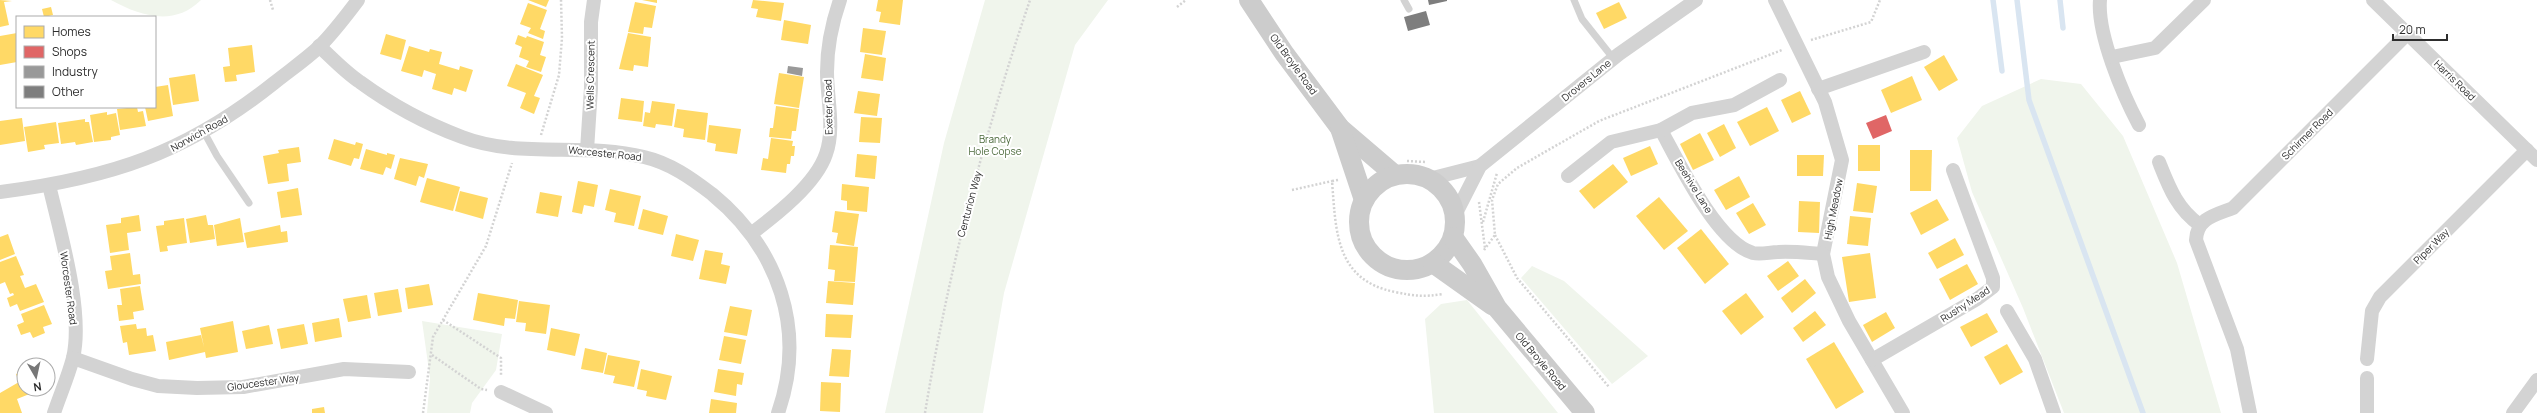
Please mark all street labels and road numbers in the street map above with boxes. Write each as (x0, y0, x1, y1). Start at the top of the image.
street label: Old Broyle Road (1267, 31, 1321, 97)
street label: Wells Crescent (582, 40, 598, 110)
street label: Drovers Lane (1558, 56, 1614, 104)
street label: Harris Road (2431, 57, 2479, 103)
street label: Exeter Road (821, 79, 835, 135)
street label: Schirmer Road (2278, 105, 2336, 163)
street label: Norwich Road (168, 111, 230, 155)
street label: Worcester Road (568, 142, 642, 164)
street label: Beehive Lane (1672, 156, 1716, 216)
street label: Centurion Way (953, 169, 985, 239)
street label: High Meadow (1820, 177, 1846, 241)
street label: Piper Way (2410, 225, 2452, 267)
street label: Worcester Road (57, 251, 81, 325)
street label: Rushy Mead (1938, 283, 1993, 325)
street label: Old Broyle Road (1512, 329, 1570, 393)
street label: Gloucester Way (226, 370, 301, 394)

